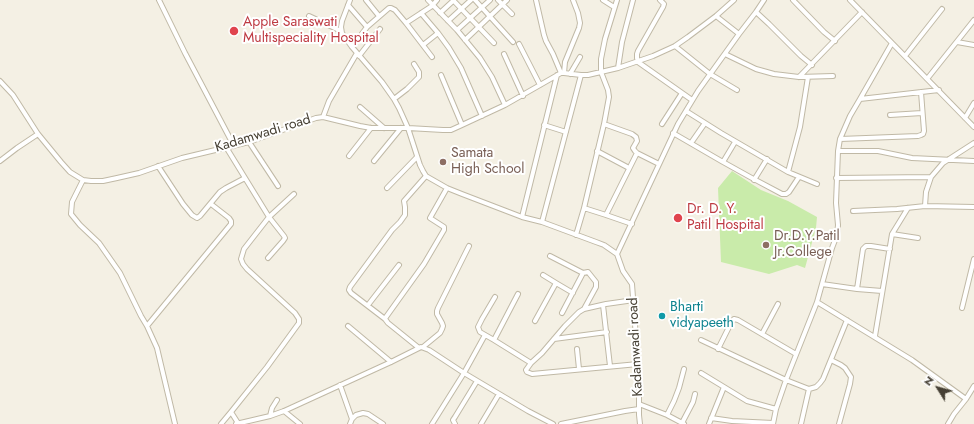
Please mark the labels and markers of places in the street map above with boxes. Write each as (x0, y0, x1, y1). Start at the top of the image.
place label: Apple Saraswati Multispeciality Hospital (243, 15, 379, 48)
marker: Apple Saraswati Multispeciality Hospital (228, 25, 240, 37)
place label: Samata High School (451, 146, 524, 178)
marker: Samata High School (438, 157, 448, 167)
place label: Dr. D. Y. Patil Hospital (687, 202, 764, 234)
marker: Dr. D. Y. Patil Hospital (672, 212, 684, 224)
place label: Dr.D.Y.Patil Jr.College (774, 229, 840, 262)
marker: Dr.D.Y.Patil Jr.College (761, 240, 771, 250)
place label: Bharti vidyapeeth (670, 300, 734, 332)
marker: Bharti vidyapeeth (657, 311, 667, 321)

